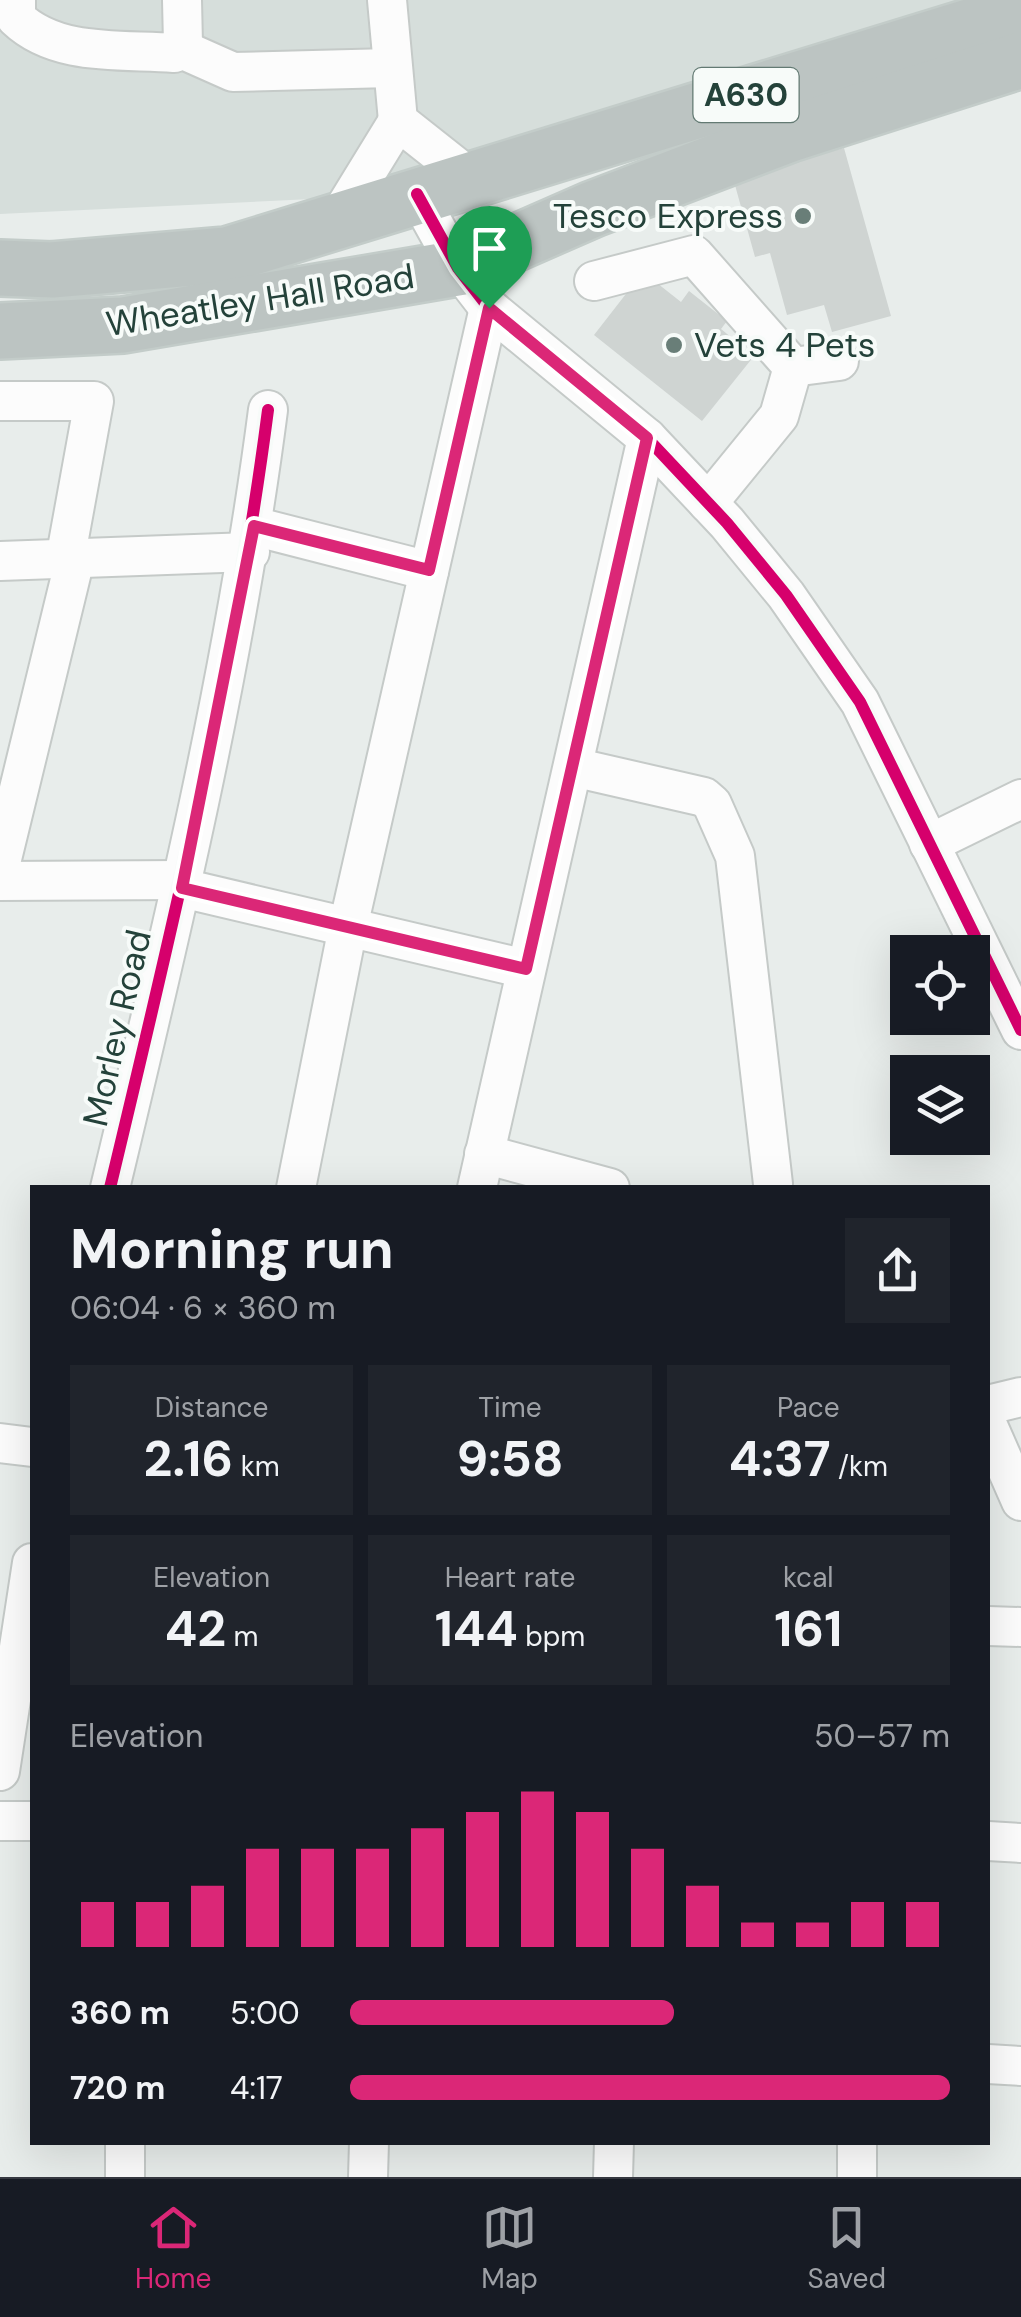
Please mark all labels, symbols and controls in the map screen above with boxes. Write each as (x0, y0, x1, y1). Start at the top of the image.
road number: A630 (694, 68, 798, 122)
place label: Tesco Express (553, 193, 783, 239)
marker: Tesco Express (792, 205, 814, 227)
pin (447, 206, 532, 309)
icon: arrive (462, 221, 517, 276)
street label: Wheatley Hall Road (103, 253, 417, 347)
place label: Vets 4 Pets (694, 322, 875, 368)
marker: Vets 4 Pets (663, 334, 685, 356)
street label: Morley Road (72, 925, 162, 1131)
map controls (890, 935, 990, 1155)
button: locate (890, 935, 990, 1035)
button: layers (890, 1055, 990, 1155)
text: Morning run (70, 1213, 394, 1285)
button: share (845, 1218, 950, 1323)
text: 06:04 · 6 × 360 m (70, 1287, 336, 1329)
text: Distance (155, 1389, 268, 1426)
text: Time (478, 1389, 542, 1426)
text: Pace (777, 1389, 840, 1426)
text: 2.16 (144, 1426, 233, 1492)
text: 9:58 (456, 1426, 564, 1492)
text: 4:37 (729, 1426, 831, 1492)
text: km (233, 1448, 280, 1485)
text: /km (831, 1448, 888, 1485)
text: Elevation (153, 1559, 270, 1596)
text: Heart rate (445, 1559, 575, 1596)
text: kcal (783, 1559, 834, 1596)
text: 42 (165, 1596, 226, 1662)
text: 144 (435, 1596, 518, 1662)
text: 161 (774, 1596, 842, 1662)
text: m (226, 1618, 259, 1655)
text: bpm (518, 1618, 585, 1655)
text: Elevation (70, 1715, 203, 1757)
text: 50–57 m (814, 1715, 950, 1757)
text: 360 m (70, 1992, 170, 2034)
text: 5:00 (230, 1992, 300, 2034)
text: 720 m (70, 2067, 165, 2109)
text: 4:17 (230, 2067, 283, 2109)
tab: Home (135, 2200, 211, 2297)
tab: Map (481, 2200, 538, 2297)
tab: Saved (808, 2200, 886, 2297)

